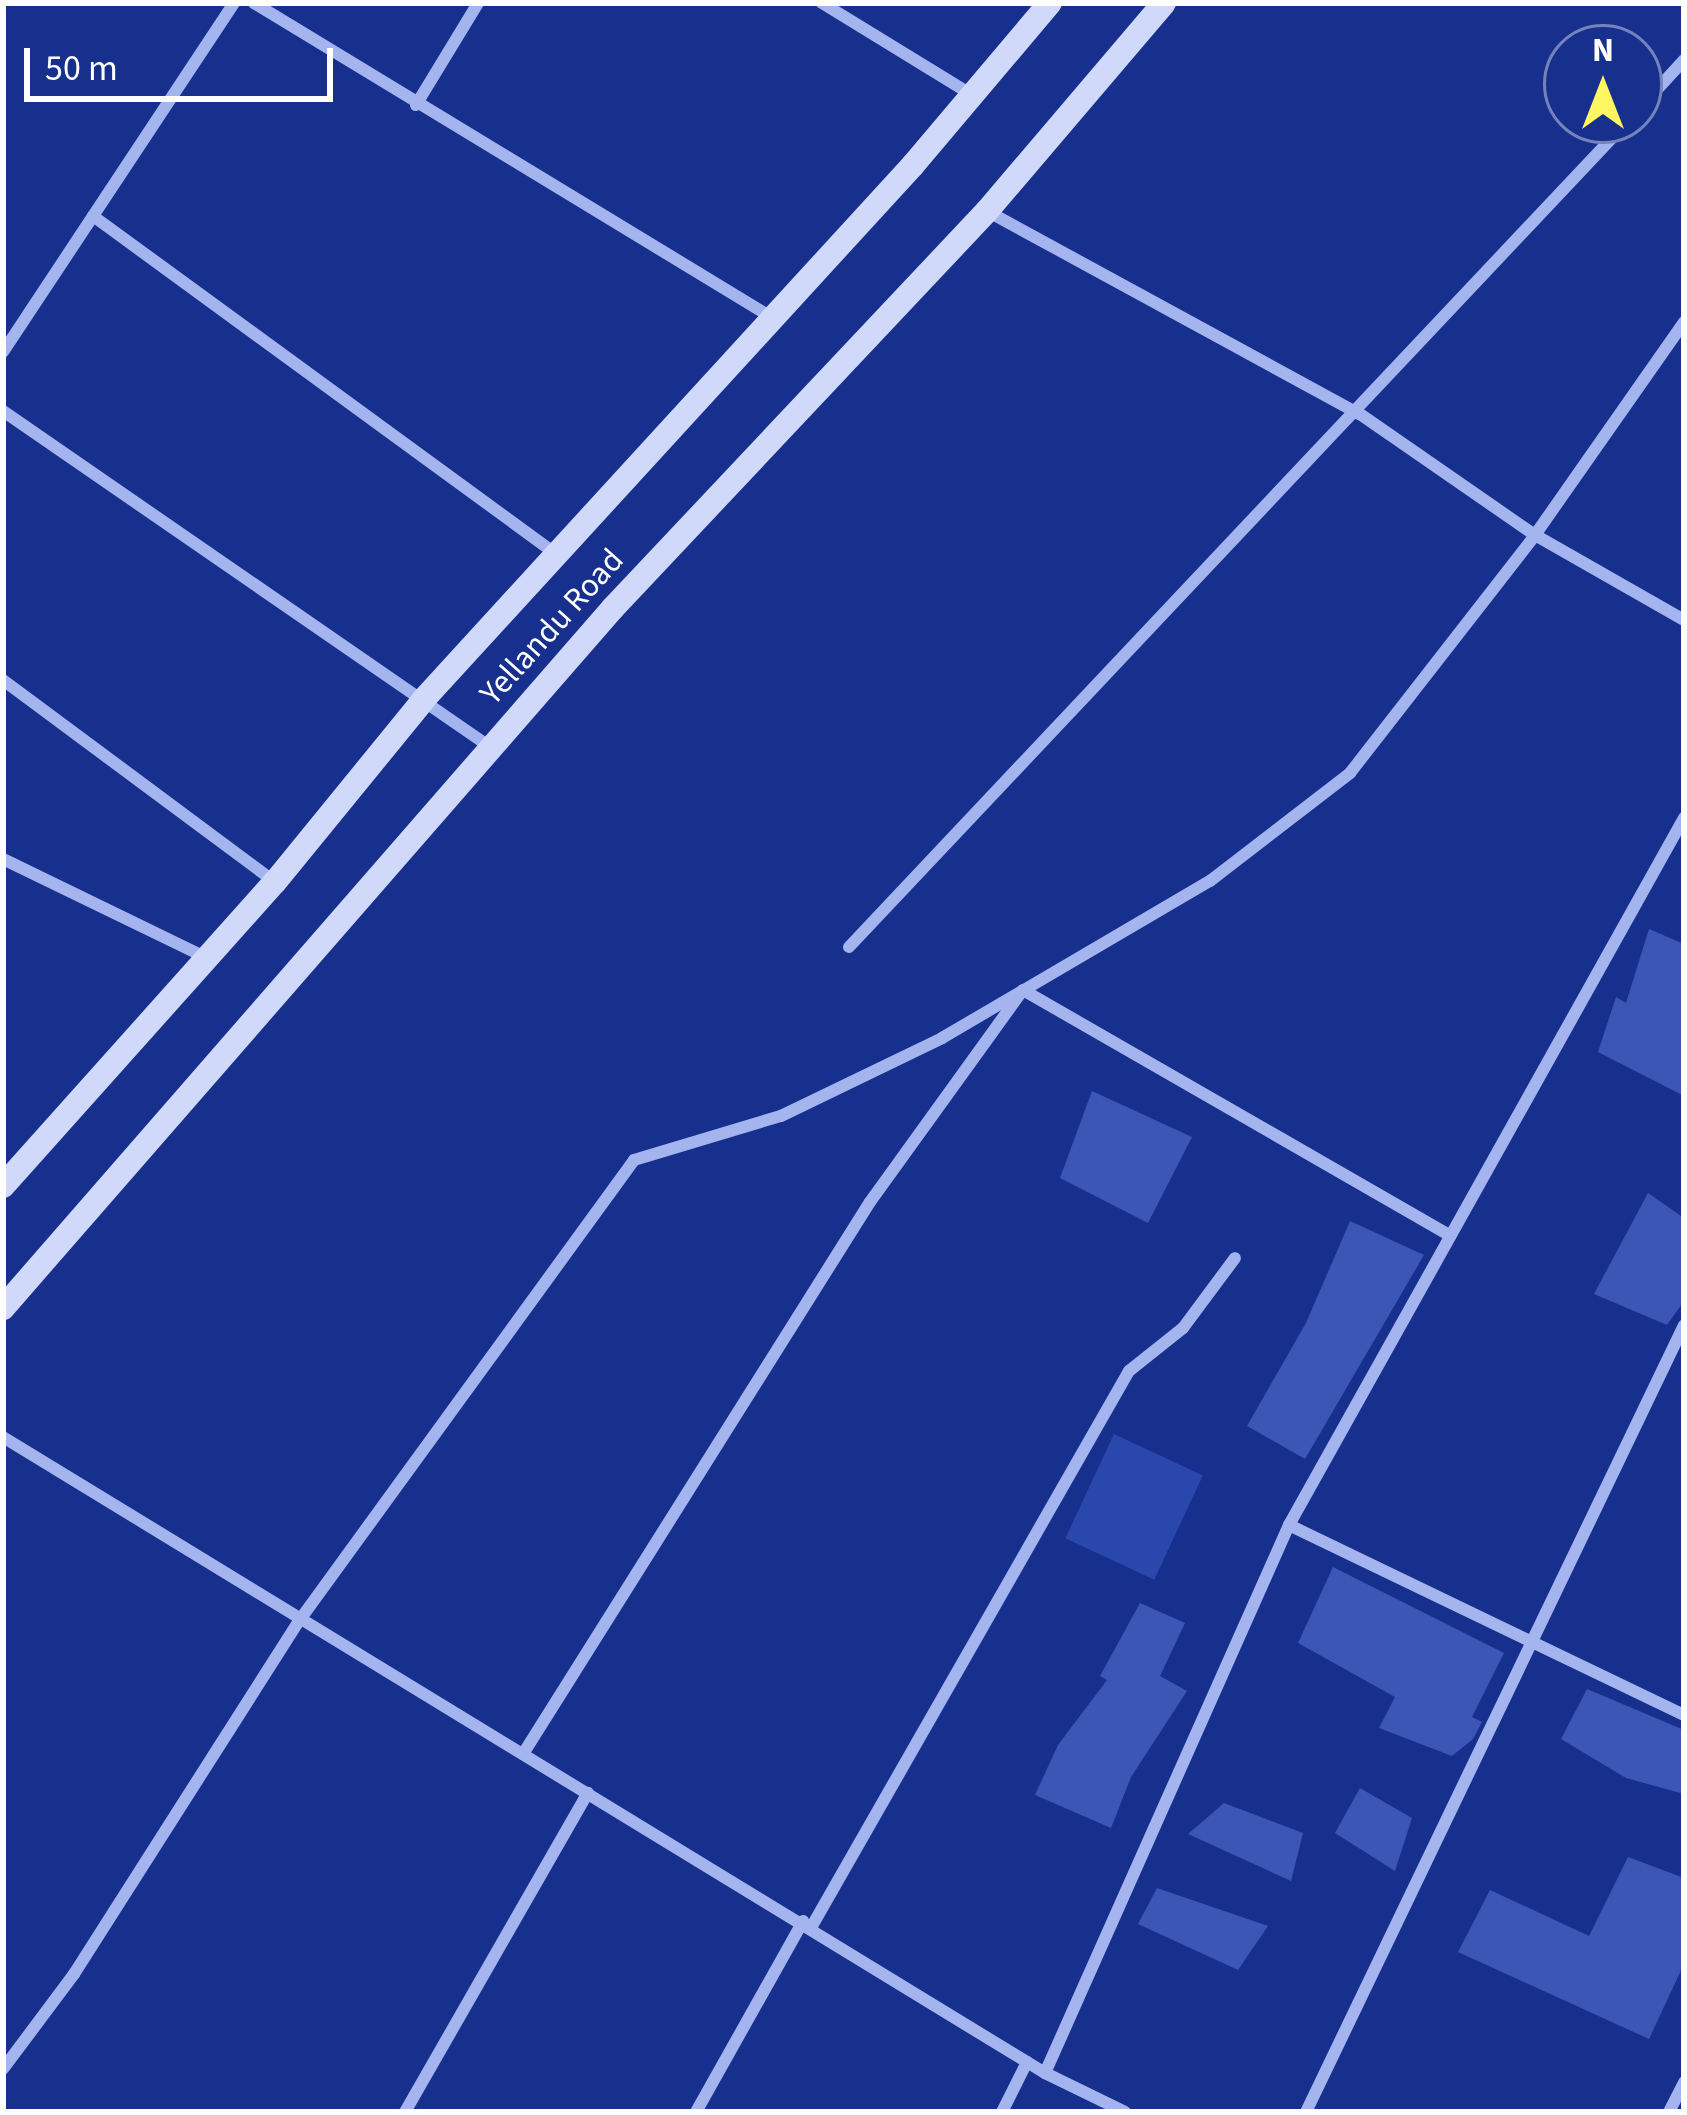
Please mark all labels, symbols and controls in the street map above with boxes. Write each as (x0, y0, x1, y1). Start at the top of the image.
scale bar (30, 24, 339, 98)
north arrow (1543, 24, 1663, 144)
text: N (1592, 27, 1614, 74)
text: 50 m (45, 43, 118, 94)
street label: Yellandu Road (472, 541, 632, 713)

